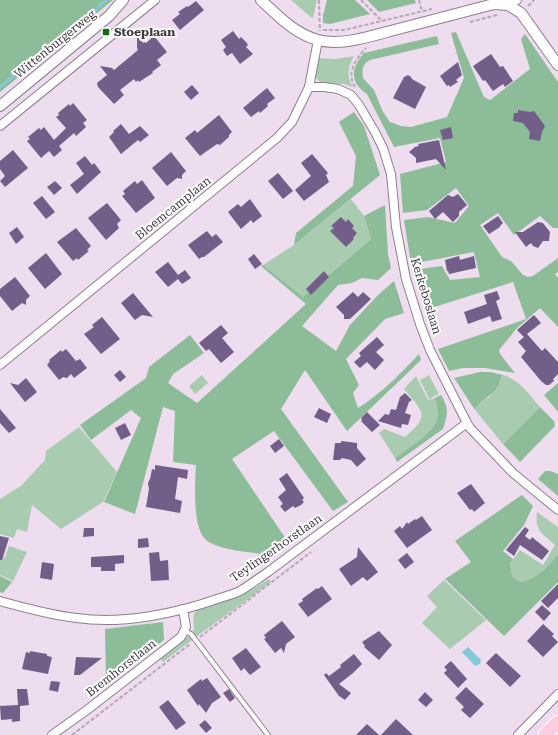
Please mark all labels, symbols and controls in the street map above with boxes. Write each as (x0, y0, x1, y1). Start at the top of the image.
street label: Wittenburgerweg (12, 7, 99, 81)
place label: Stoeplaan (114, 25, 175, 39)
marker: Stoeplaan (101, 27, 111, 37)
street label: Bloemcamplaan (132, 173, 214, 243)
street label: Kerkeboslaan (408, 256, 444, 336)
street label: Teylingerhorstlaan (227, 511, 325, 585)
street label: Bremhorstlaan (83, 636, 159, 700)

